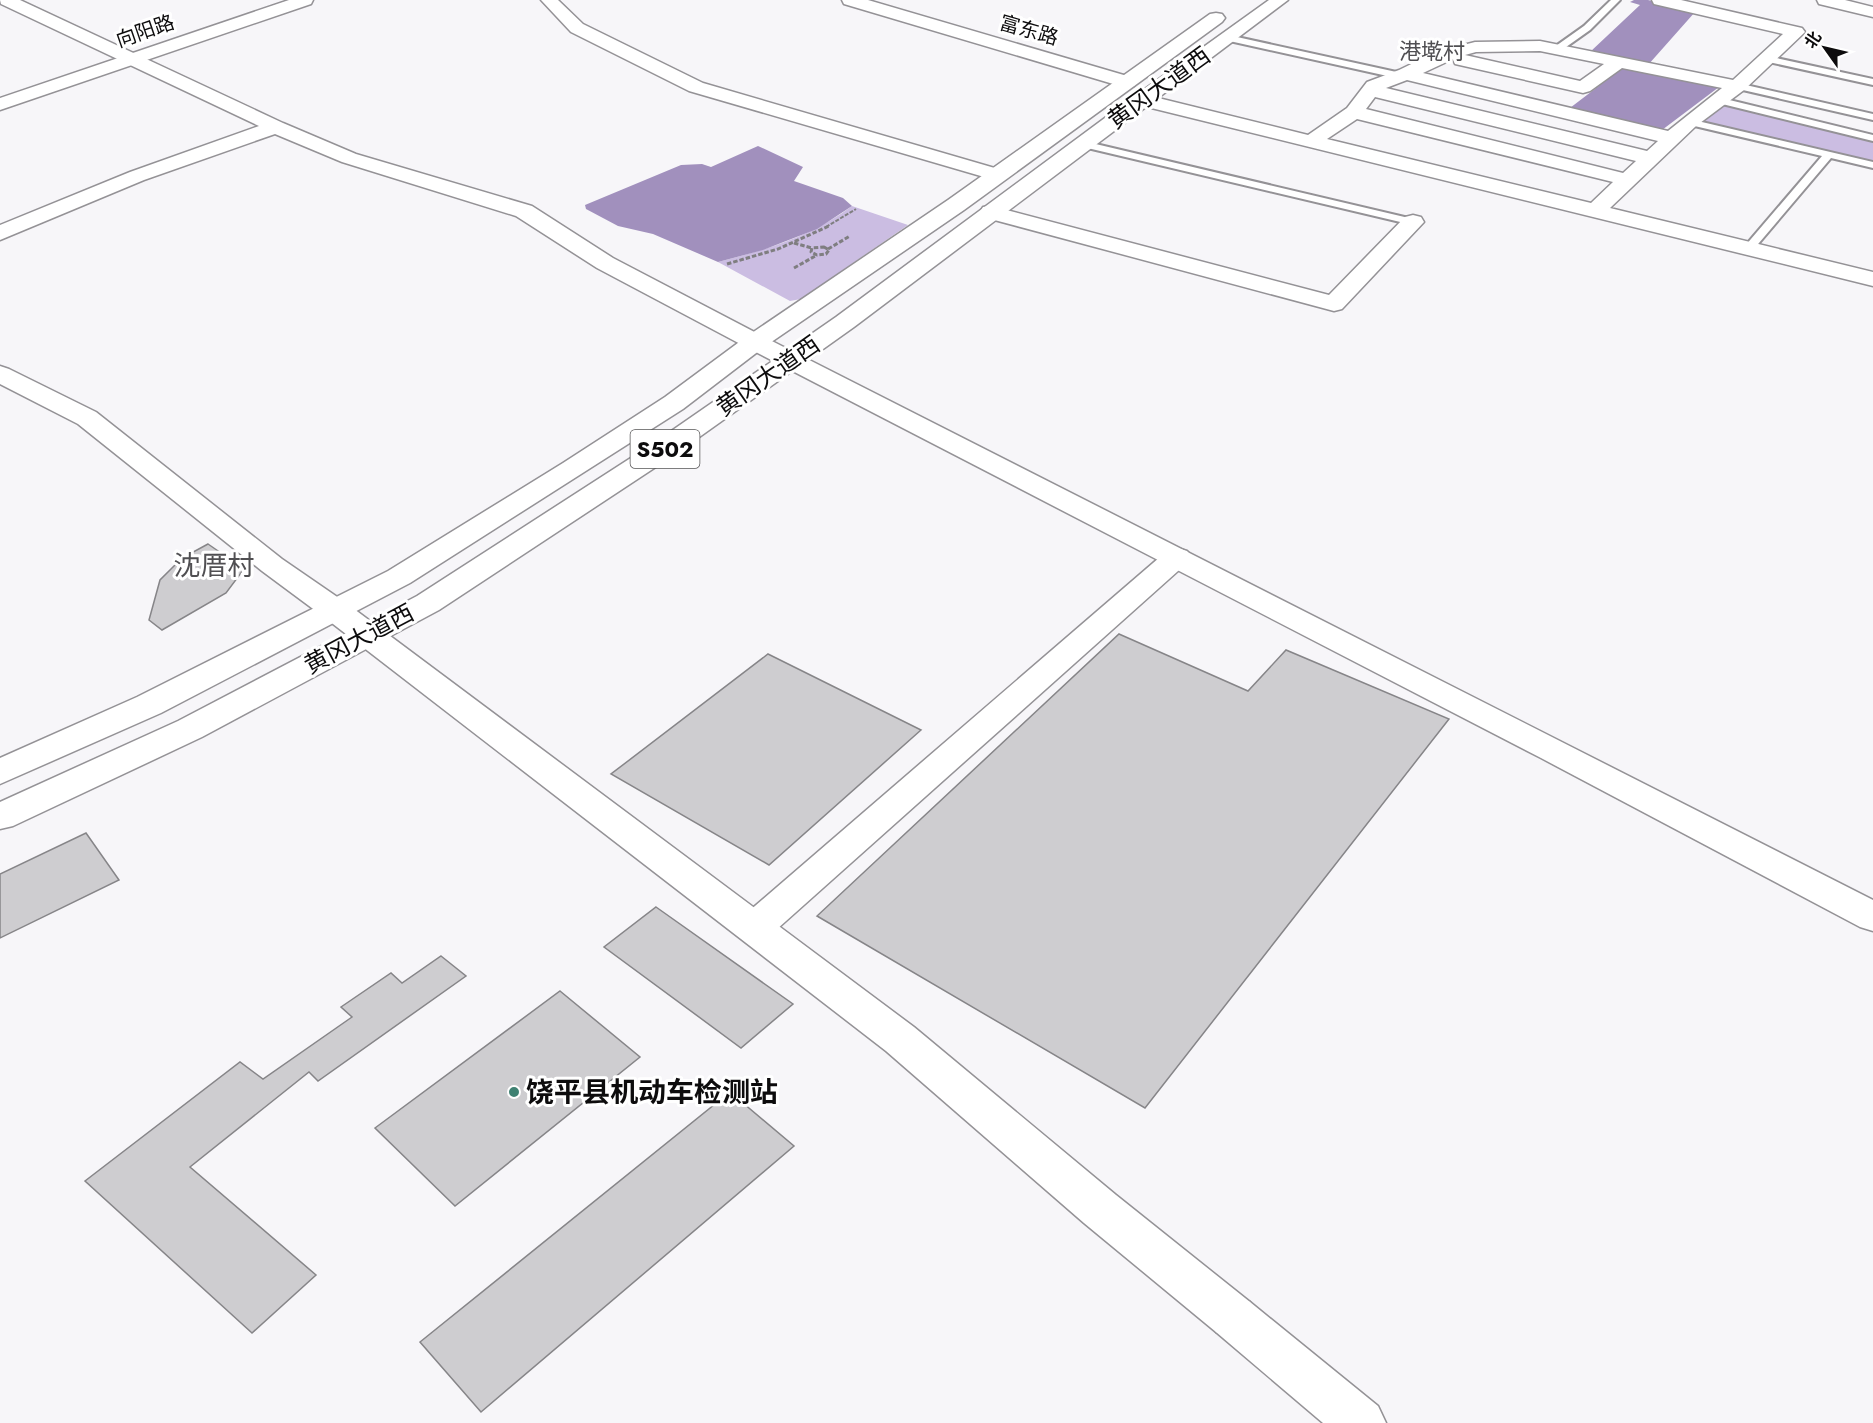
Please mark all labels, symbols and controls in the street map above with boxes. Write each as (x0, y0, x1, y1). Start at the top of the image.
street label: 向阳路 (112, 8, 178, 55)
street label: 富东路 (996, 8, 1062, 53)
north arrow (1795, 18, 1855, 78)
text: 北 (1799, 27, 1827, 53)
district label: 港墘村 (1399, 35, 1465, 67)
street label: 黄冈大道西 (1100, 38, 1218, 137)
street label: 黄冈大道西 (709, 327, 827, 424)
road number: S502 (630, 430, 700, 468)
district label: 沈厝村 (174, 546, 255, 585)
street label: 黄冈大道西 (298, 595, 420, 682)
place label: 饶平县机动车检测站 (526, 1072, 778, 1113)
marker: 饶平县机动车检测站 (507, 1085, 521, 1099)

